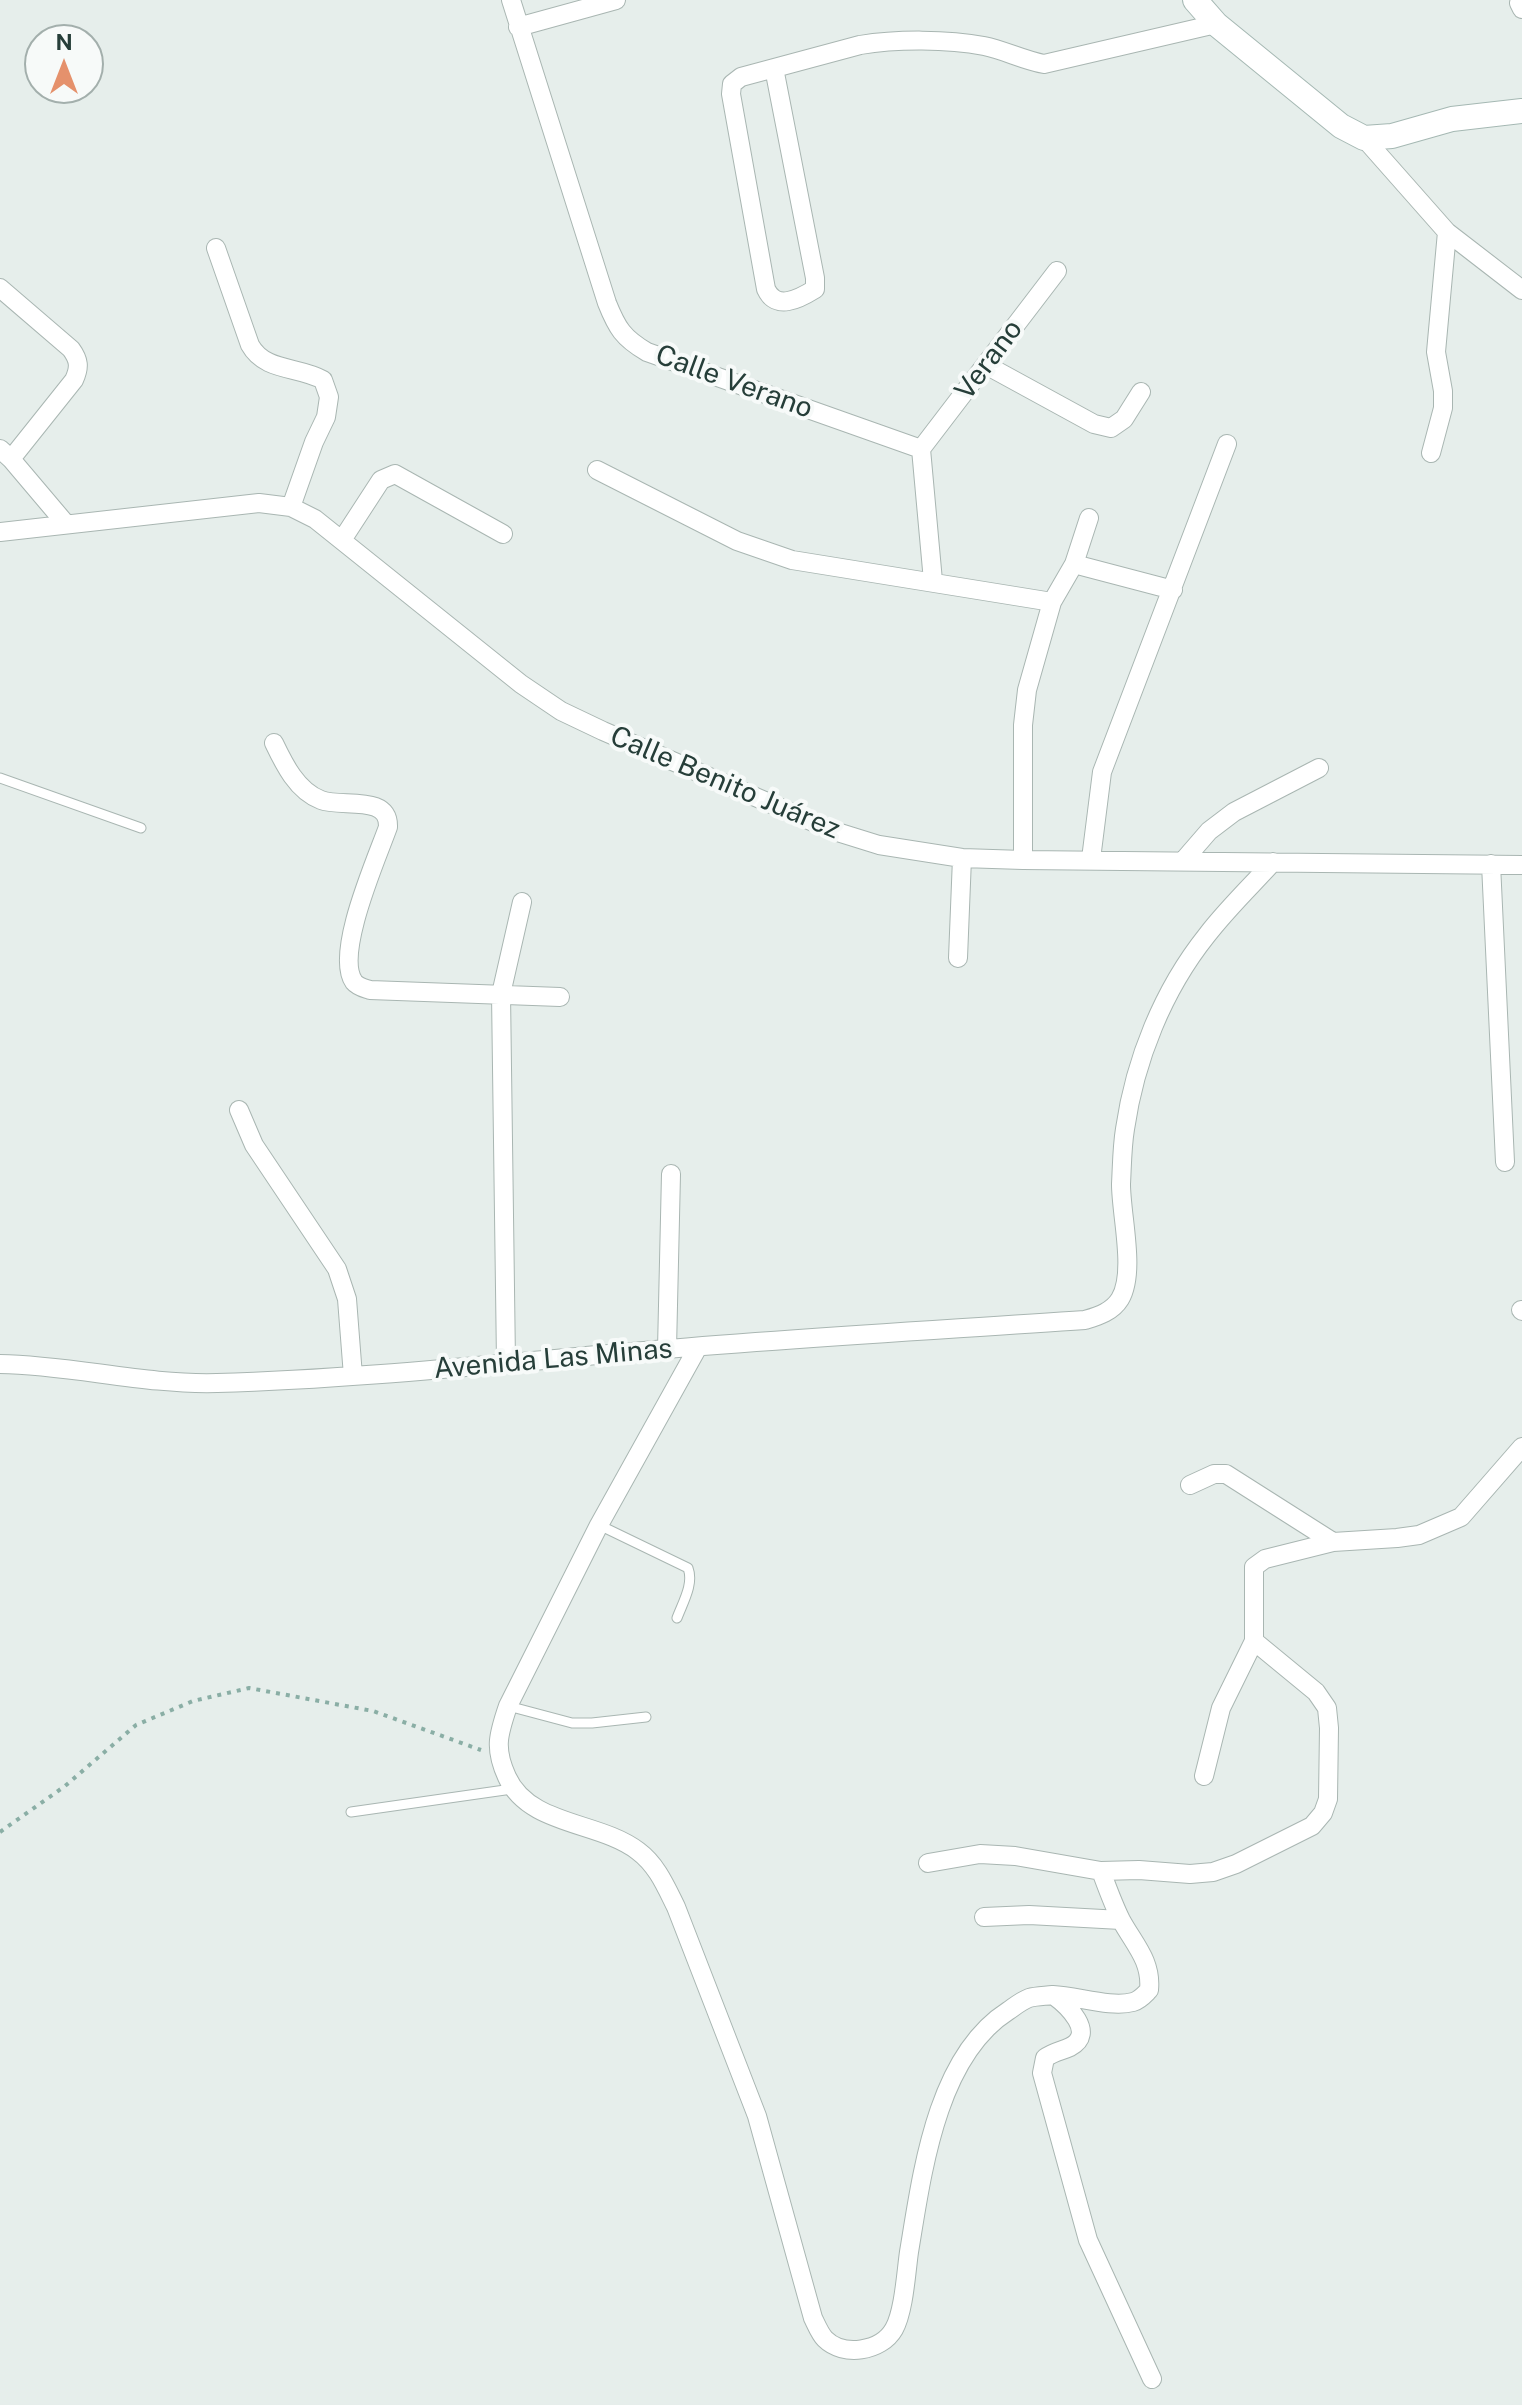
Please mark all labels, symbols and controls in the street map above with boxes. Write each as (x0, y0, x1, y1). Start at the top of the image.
north arrow (24, 24, 104, 104)
text: N (55, 29, 73, 55)
street label: Verano (948, 313, 1030, 407)
street label: Calle Verano (651, 338, 817, 426)
street label: Calle Benito Juárez (605, 719, 845, 847)
street label: Avenida Las Minas (432, 1332, 674, 1386)

